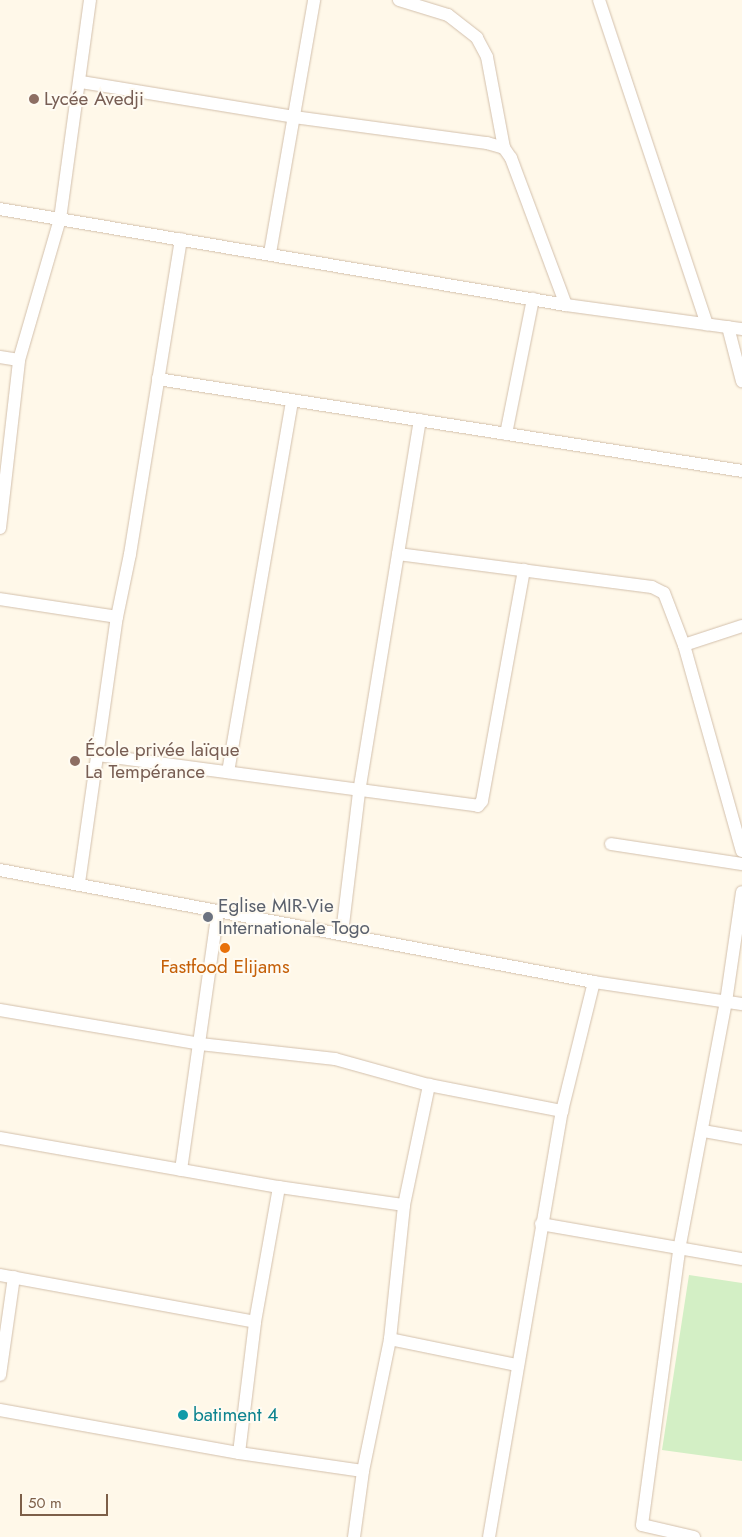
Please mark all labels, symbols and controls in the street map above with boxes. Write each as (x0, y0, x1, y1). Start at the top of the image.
place label: Lycée Avedji (44, 88, 144, 110)
marker: Lycée Avedji (28, 93, 40, 105)
place label: École privée laïque La Tempérance (85, 739, 239, 783)
marker: École privée laïque La Tempérance (69, 755, 81, 767)
place label: Eglise MIR-Vie Internationale Togo (218, 895, 370, 939)
marker: Eglise MIR-Vie Internationale Togo (202, 911, 214, 923)
marker: Fastfood Elijams (219, 942, 231, 954)
place label: Fastfood Elijams (160, 956, 290, 978)
place label: batiment 4 (193, 1404, 278, 1426)
marker: batiment 4 (177, 1409, 189, 1421)
scale bar (22, 1484, 110, 1516)
text: 50 m (28, 1492, 62, 1514)

